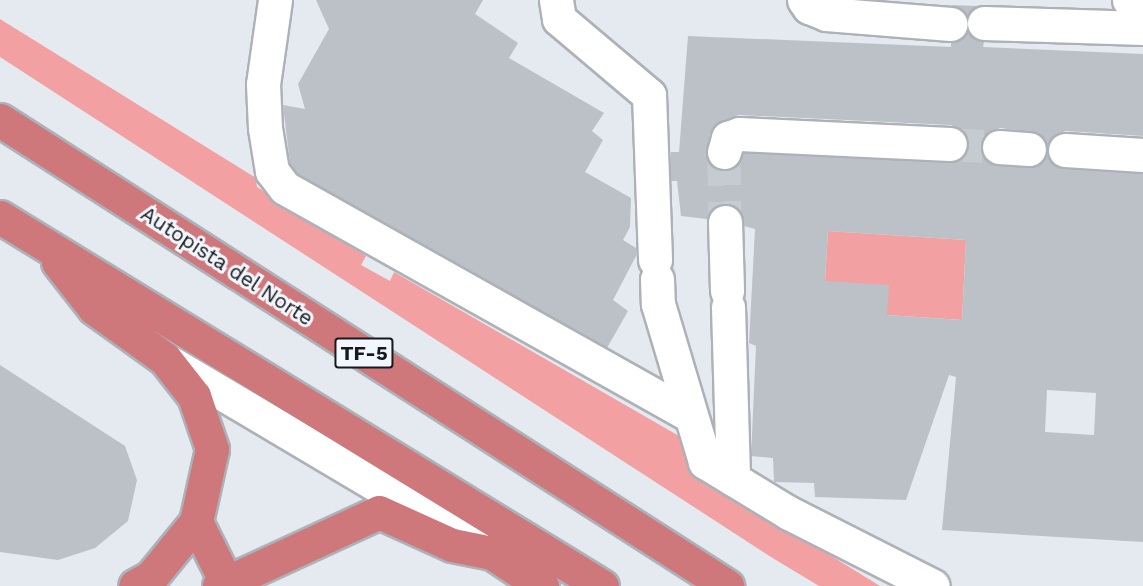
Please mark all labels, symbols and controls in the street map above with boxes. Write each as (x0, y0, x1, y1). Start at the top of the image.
street label: Autopista del Norte (136, 201, 318, 331)
road number: TF-5 (334, 336, 394, 370)

